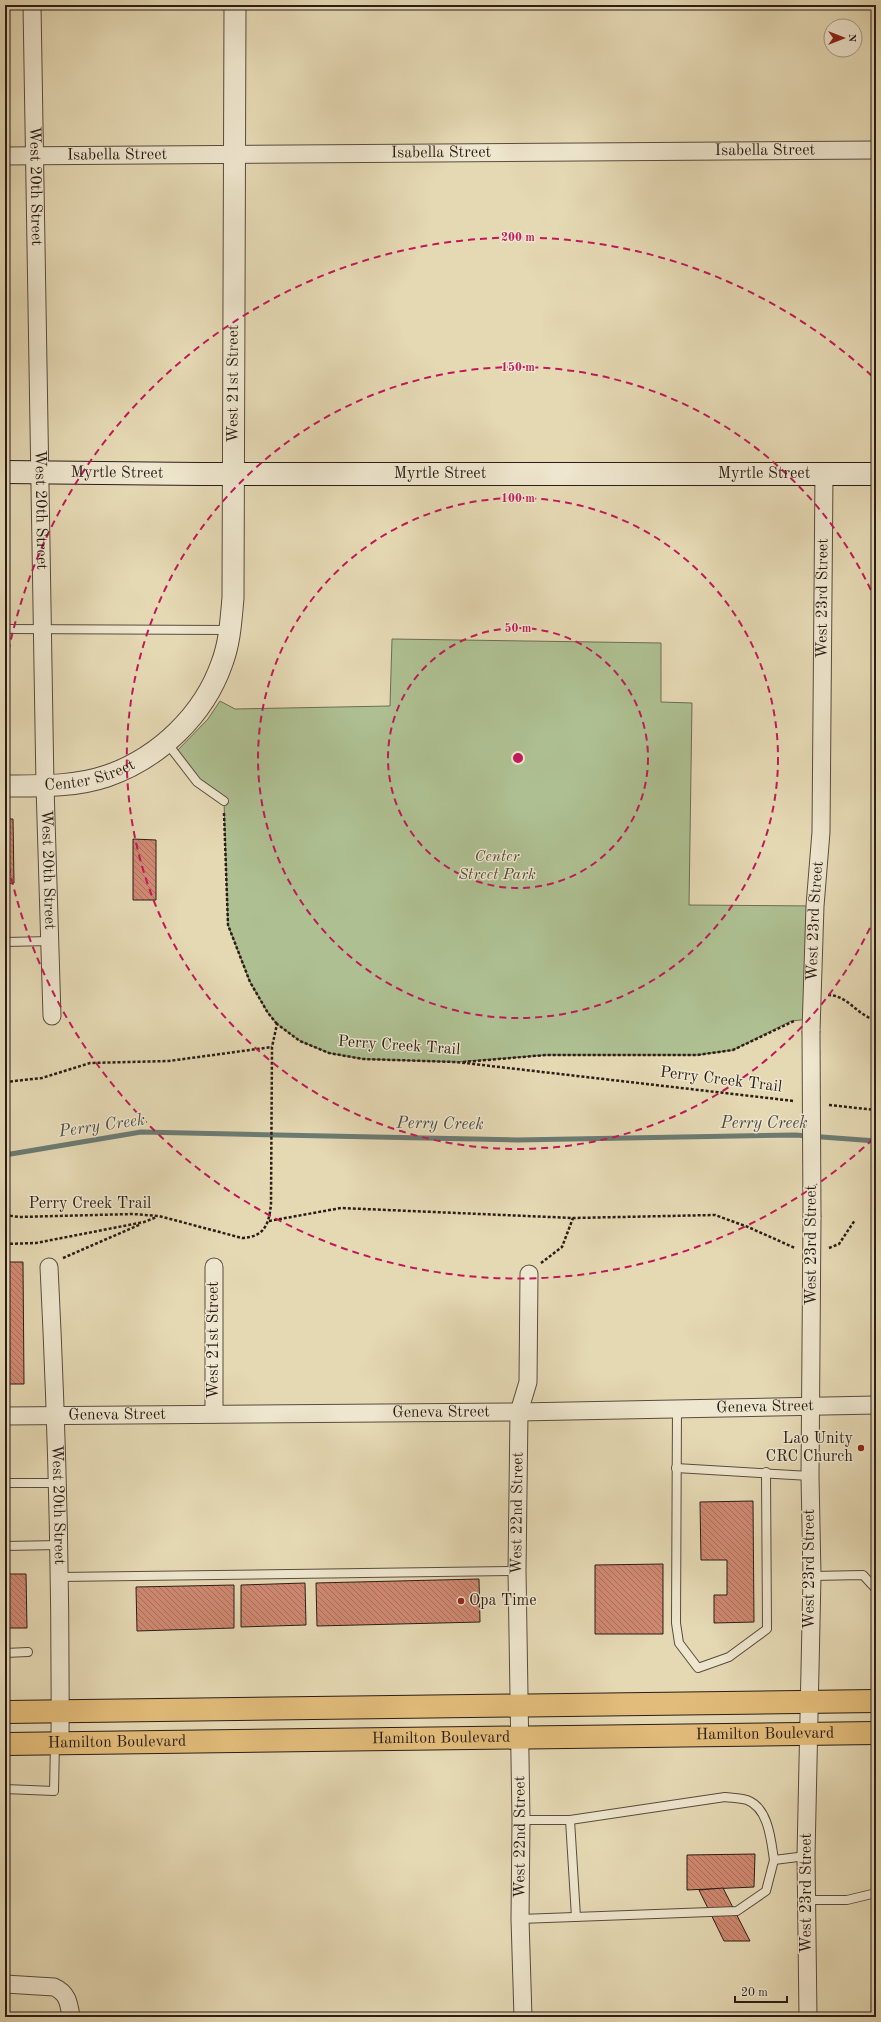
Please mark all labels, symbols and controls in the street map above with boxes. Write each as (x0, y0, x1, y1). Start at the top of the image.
north arrow (823, 18, 863, 58)
text: N (846, 34, 857, 43)
street label: West 20th Street (26, 126, 44, 246)
street label: Isabella Street (715, 142, 816, 159)
street label: Isabella Street (391, 145, 492, 161)
street label: Isabella Street (67, 147, 168, 164)
text: 200 m (501, 232, 535, 244)
street label: West 21st Street (226, 324, 242, 443)
text: 150 m (501, 361, 535, 374)
street label: West 20th Street (31, 450, 49, 570)
street label: Myrtle Street (71, 465, 164, 482)
street label: Myrtle Street (394, 466, 487, 482)
street label: Myrtle Street (718, 466, 811, 482)
text: 100 m (501, 493, 535, 505)
street label: West 23rd Street (814, 538, 831, 659)
text: 50 m (505, 622, 532, 635)
centre of rings (511, 751, 525, 765)
street label: Center Street (44, 757, 138, 794)
street label: West 20th Street (38, 810, 57, 930)
park label: Center Street Park (458, 849, 536, 883)
street label: West 23rd Street (805, 860, 827, 981)
street label: Perry Creek Trail (337, 1034, 461, 1058)
street label: Perry Creek Trail (659, 1065, 783, 1095)
water label: Perry Creek (57, 1112, 146, 1141)
water label: Perry Creek (395, 1115, 484, 1133)
water label: Perry Creek (719, 1115, 808, 1132)
street label: West 23rd Street (804, 1184, 820, 1305)
street label: Perry Creek Trail (29, 1196, 151, 1212)
street label: West 21st Street (206, 1281, 222, 1399)
street label: Geneva Street (716, 1398, 814, 1416)
street label: Geneva Street (392, 1404, 490, 1421)
street label: Geneva Street (68, 1407, 166, 1424)
place label: Lao Unity CRC Church (765, 1431, 854, 1465)
marker: Lao Unity CRC Church (856, 1443, 866, 1453)
street label: West 20th Street (48, 1445, 67, 1565)
street label: West 22nd Street (509, 1451, 527, 1574)
street label: West 23rd Street (802, 1508, 818, 1629)
place label: Opa Time (469, 1593, 537, 1609)
marker: Opa Time (456, 1596, 466, 1606)
street label: Hamilton Boulevard (696, 1726, 834, 1743)
street label: Hamilton Boulevard (372, 1730, 510, 1747)
street label: Hamilton Boulevard (48, 1734, 186, 1751)
street label: West 22nd Street (512, 1775, 529, 1898)
street label: West 23rd Street (799, 1832, 815, 1953)
scale bar (735, 1978, 787, 2004)
text: 20 m (741, 1987, 768, 1999)

